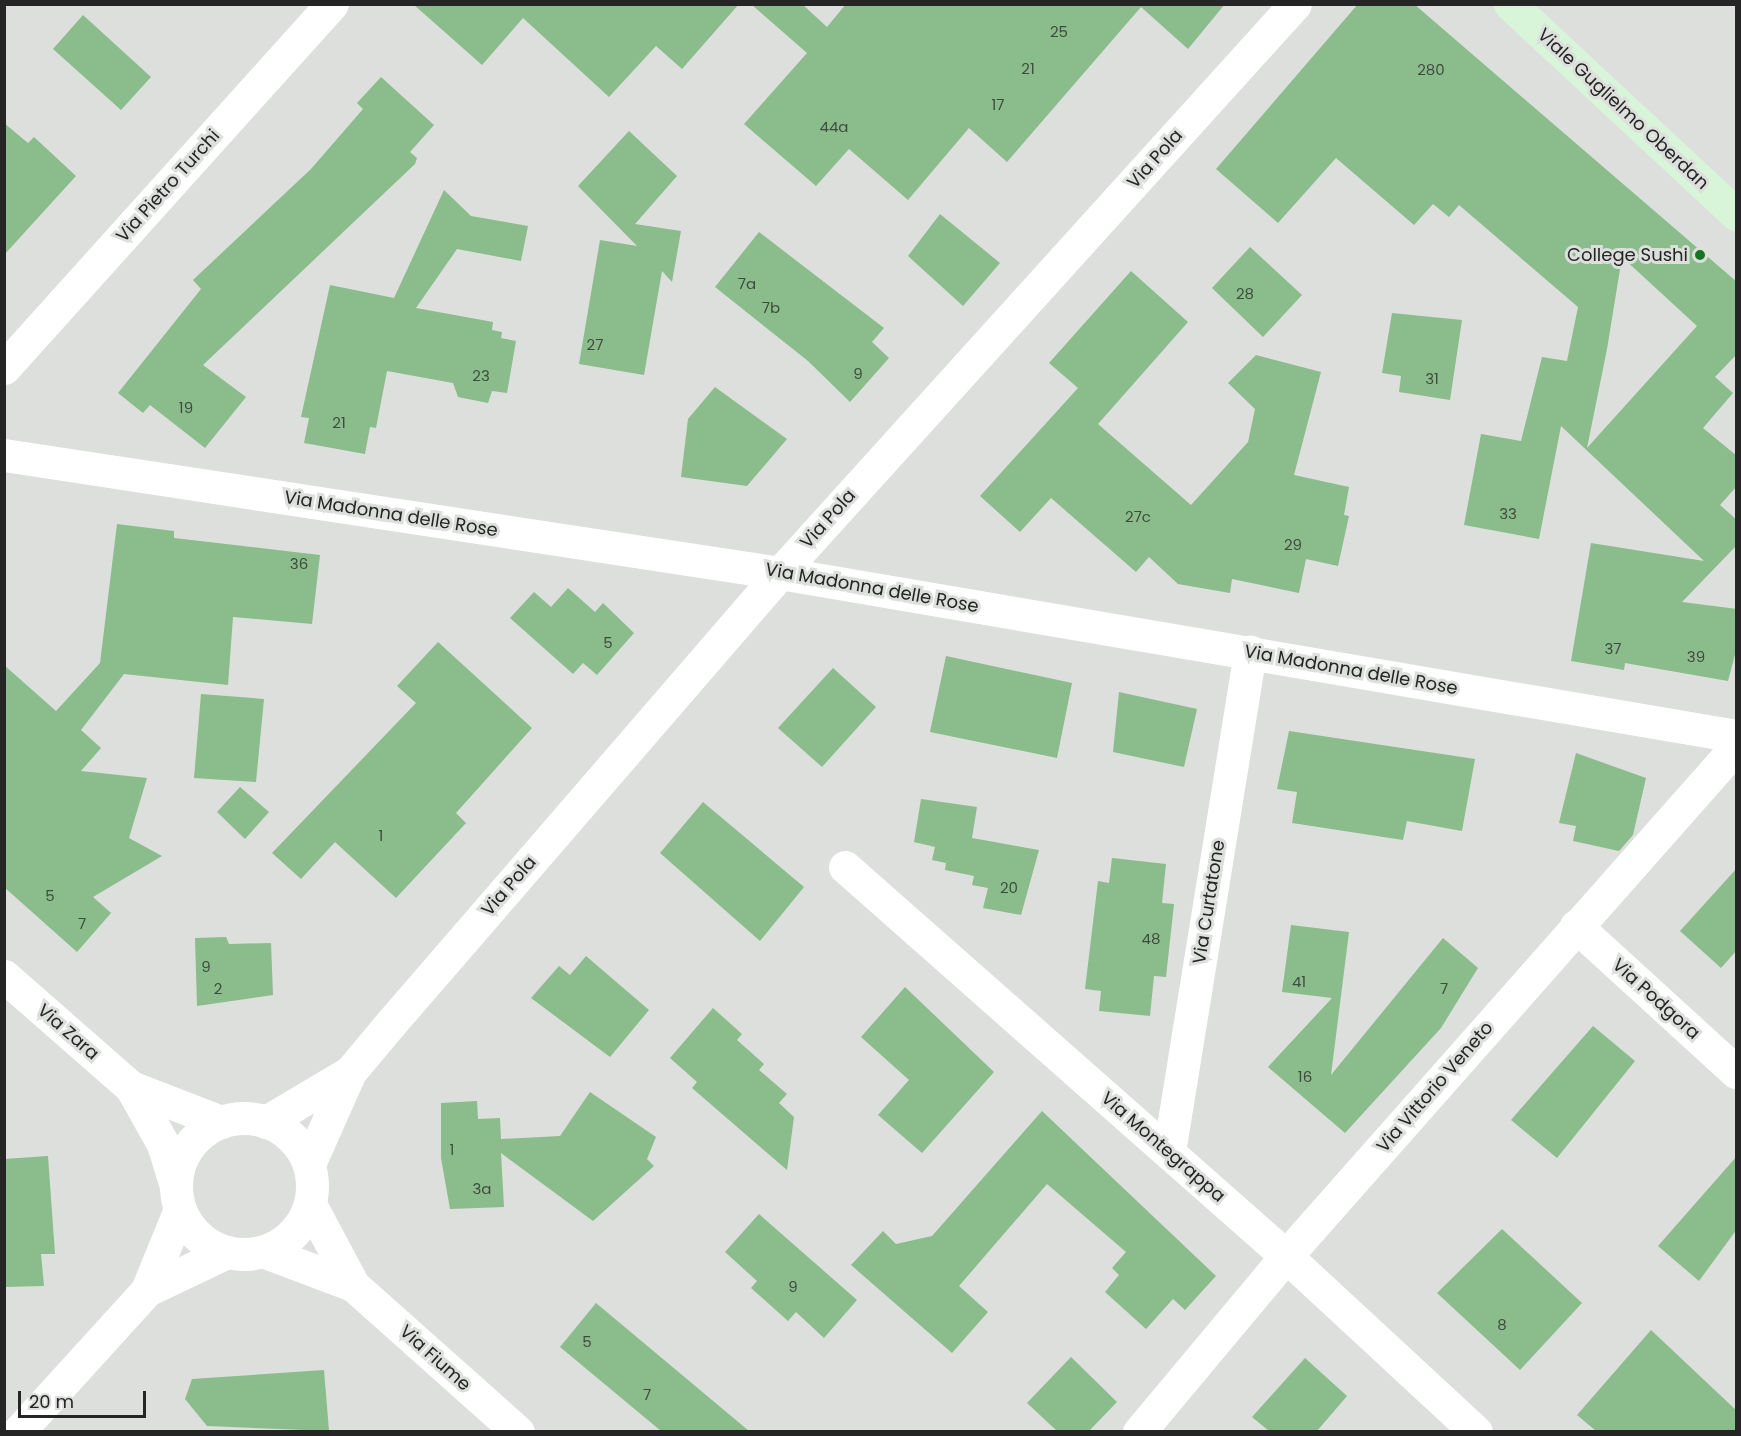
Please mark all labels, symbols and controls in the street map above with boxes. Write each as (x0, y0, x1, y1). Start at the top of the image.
house number: 25 (1050, 23, 1068, 41)
street label: Viale Guglielmo Oberdan (1533, 24, 1713, 194)
house number: 21 (1021, 60, 1035, 78)
house number: 280 (1417, 61, 1445, 79)
house number: 17 (992, 96, 1004, 114)
house number: 44a (819, 118, 849, 136)
street label: Via Pietro Turchi (112, 125, 224, 247)
street label: Via Pola (1123, 125, 1187, 193)
place label: College Sushi (1567, 244, 1688, 266)
marker: College Sushi (1693, 248, 1707, 262)
house number: 7a (738, 275, 756, 293)
house number: 28 (1236, 285, 1254, 303)
house number: 7b (762, 299, 780, 317)
house number: 27 (587, 336, 603, 354)
house number: 9 (853, 365, 863, 383)
house number: 23 (472, 367, 490, 385)
house number: 31 (1425, 370, 1439, 388)
house number: 19 (179, 399, 193, 417)
house number: 21 (332, 414, 346, 432)
street label: Via Pola (796, 485, 860, 553)
street label: Via Madonna delle Rose (283, 486, 499, 542)
house number: 33 (1499, 505, 1517, 523)
house number: 27c (1125, 508, 1151, 526)
house number: 29 (1284, 536, 1302, 554)
house number: 36 (290, 555, 308, 573)
street label: Via Madonna delle Rose (764, 559, 980, 617)
house number: 5 (603, 634, 613, 652)
house number: 37 (1604, 640, 1622, 658)
street label: Via Madonna delle Rose (1243, 641, 1459, 699)
house number: 39 (1687, 648, 1705, 666)
house number: 1 (379, 827, 383, 845)
street label: Via Curtatone (1189, 838, 1229, 966)
street label: Via Pola (477, 852, 541, 920)
house number: 20 (1000, 879, 1018, 897)
house number: 5 (45, 887, 55, 905)
house number: 7 (78, 915, 86, 933)
house number: 48 (1142, 930, 1160, 948)
street label: Via Podgora (1608, 954, 1704, 1044)
house number: 9 (201, 958, 211, 976)
house number: 41 (1292, 973, 1306, 991)
house number: 2 (214, 980, 222, 998)
house number: 7 (1440, 980, 1448, 998)
street label: Via Zara (33, 999, 103, 1065)
street label: Via Vittorio Veneto (1372, 1017, 1498, 1157)
house number: 16 (1298, 1068, 1312, 1086)
street label: Via Montegrappa (1097, 1087, 1229, 1207)
house number: 1 (450, 1141, 454, 1159)
house number: 3a (473, 1180, 491, 1198)
house number: 9 (788, 1278, 798, 1296)
house number: 8 (1497, 1316, 1507, 1334)
street label: Via Fiume (395, 1320, 475, 1396)
house number: 5 (582, 1333, 592, 1351)
scale bar (21, 1379, 148, 1417)
house number: 7 (643, 1386, 651, 1404)
text: 20 m (29, 1389, 74, 1414)

